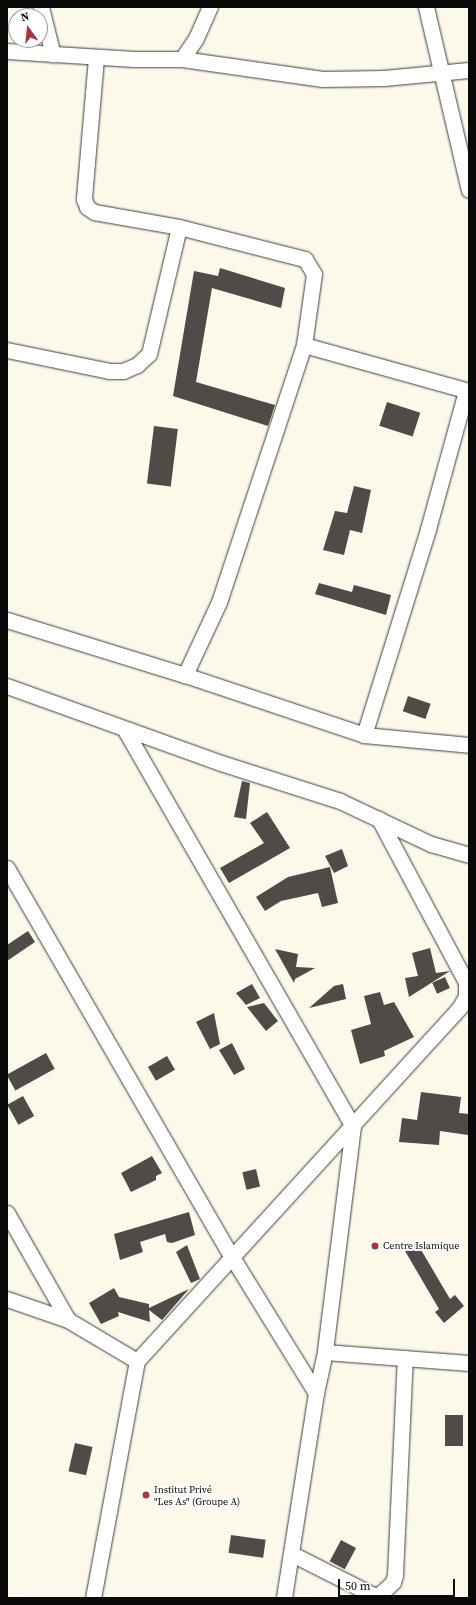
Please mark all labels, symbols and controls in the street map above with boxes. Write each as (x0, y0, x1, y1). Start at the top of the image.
north arrow (8, 8, 48, 48)
text: N (19, 9, 31, 25)
place label: Centre Islamique (383, 1240, 459, 1252)
marker: Centre Islamique (370, 1241, 380, 1251)
place label: Institut Privé "Les As" (Groupe A) (154, 1483, 240, 1506)
marker: Institut Privé "Les As" (Groupe A) (141, 1490, 151, 1500)
scale bar (340, 1571, 457, 1597)
text: 50 m (345, 1578, 371, 1594)

